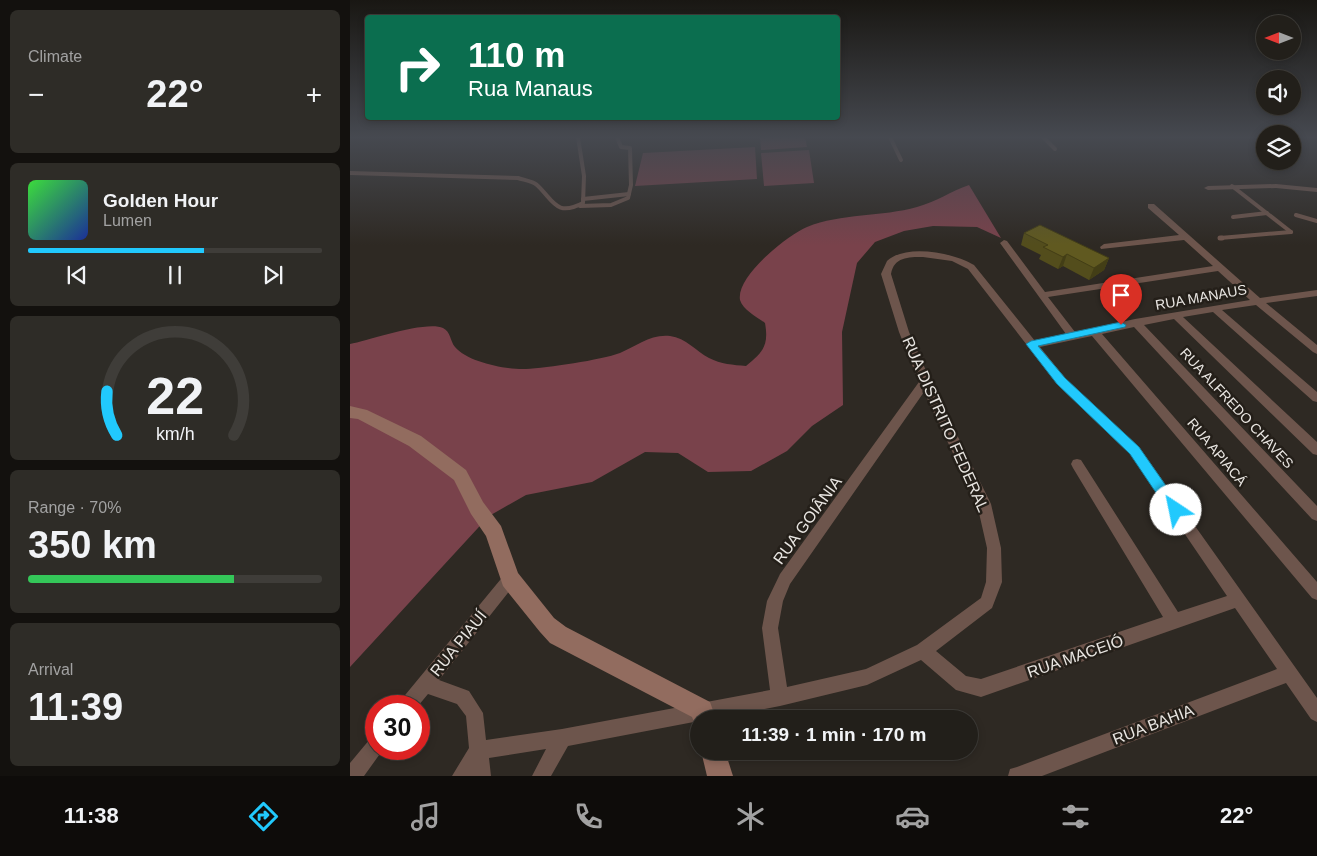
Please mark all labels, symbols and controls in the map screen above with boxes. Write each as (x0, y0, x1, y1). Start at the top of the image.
north arrow (1256, 15, 1301, 60)
map controls (1256, 15, 1301, 170)
icon: right (385, 35, 450, 100)
text: 110 m (468, 35, 565, 74)
text: Climate (28, 48, 82, 65)
button: sound (1256, 70, 1301, 115)
text: 22° (146, 73, 204, 115)
text: Rua Manaus (468, 76, 593, 101)
text: − (28, 79, 44, 110)
text: + (306, 79, 322, 110)
button: layers (1256, 125, 1301, 170)
text: Golden Hour (103, 190, 218, 211)
text: Lumen (103, 212, 152, 229)
icon: previous (63, 261, 91, 289)
icon: pause (161, 261, 189, 289)
icon: next (259, 261, 287, 289)
pin (1100, 274, 1142, 325)
icon: arrive (1107, 281, 1135, 309)
street label: RUA MANAUS (1154, 281, 1248, 313)
street label: RUA DISTRITO FEDERAL (899, 334, 992, 515)
street label: RUA ALFREDO CHAVES (1177, 345, 1297, 471)
text: 22 (146, 367, 204, 425)
street label: RUA APIACÁ (1184, 415, 1250, 490)
text: km/h (156, 424, 194, 444)
street label: RUA GOIÂNIA (769, 472, 845, 567)
position arrow (1149, 483, 1201, 535)
text: Range · 70% (28, 499, 121, 516)
text: 350 km (28, 524, 157, 566)
street label: RUA PIAUÍ (426, 606, 490, 679)
street label: RUA MACEIÓ (1025, 631, 1125, 681)
text: Arrival (28, 661, 73, 678)
text: 11:39 (28, 686, 123, 728)
speed limit sign: 30 (365, 695, 430, 760)
street label: RUA BAHIA (1110, 701, 1196, 748)
text: 11:39 · 1 min · 170 m (742, 724, 926, 745)
icon: directions (246, 799, 281, 834)
icon: music (408, 799, 443, 834)
icon: phone (571, 799, 606, 834)
icon: climate (733, 799, 768, 834)
icon: car (895, 799, 930, 834)
icon: filters (1058, 799, 1093, 834)
text: 11:38 (64, 803, 119, 828)
text: 22° (1220, 803, 1253, 828)

